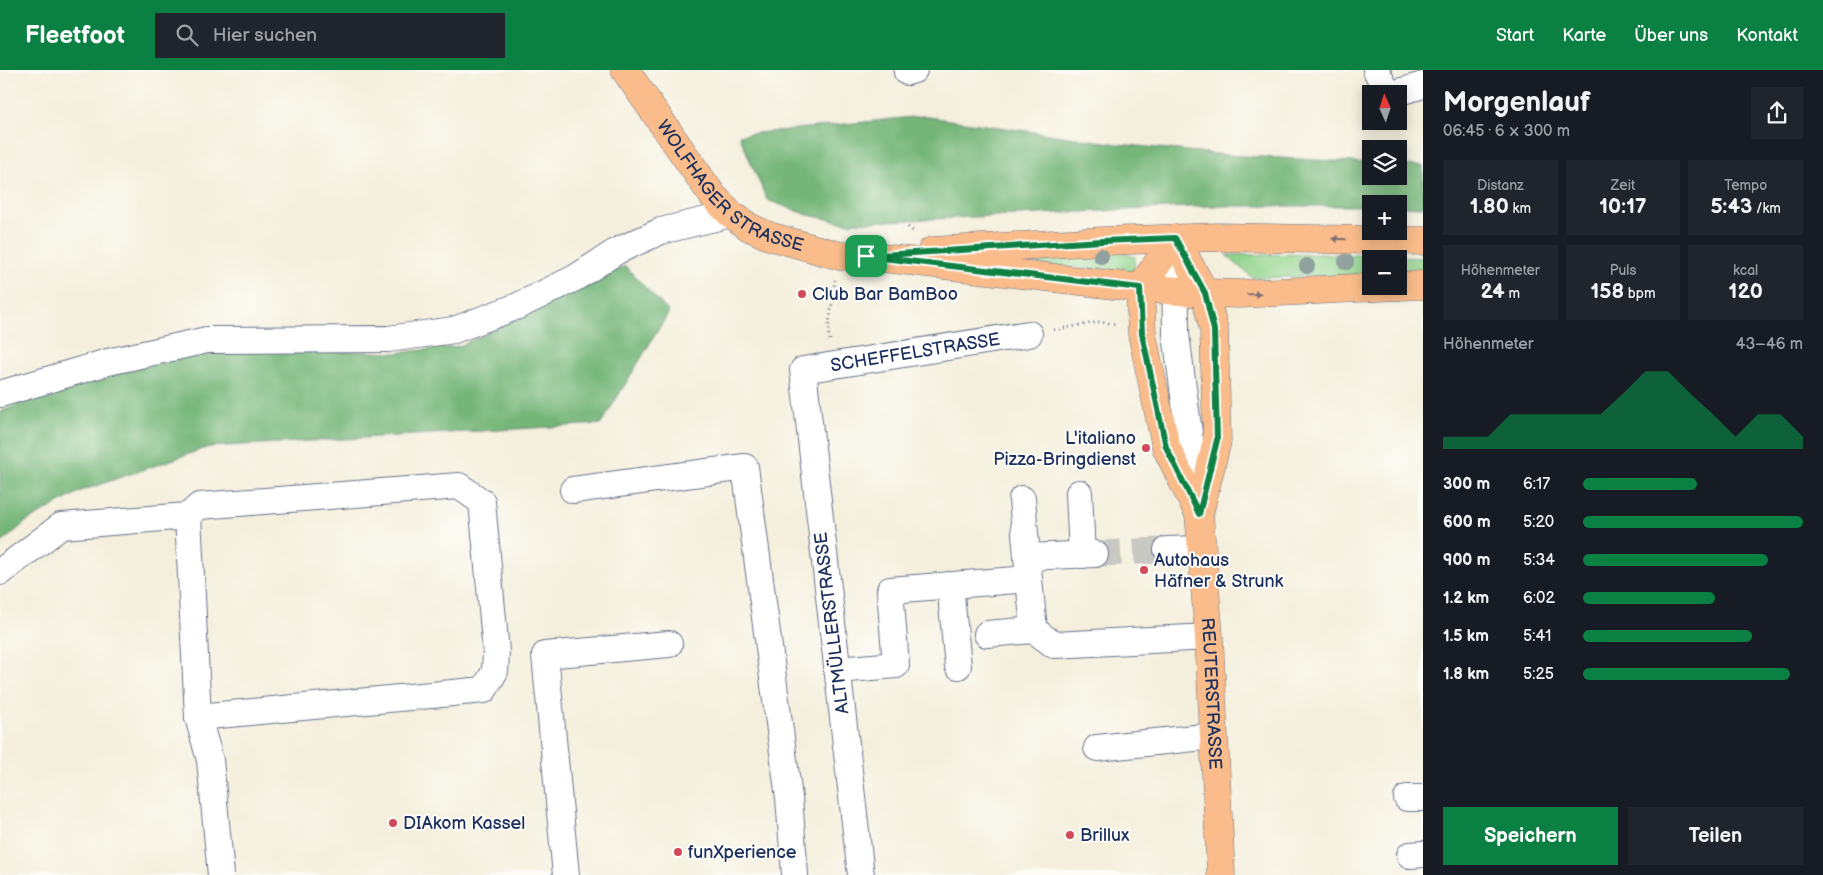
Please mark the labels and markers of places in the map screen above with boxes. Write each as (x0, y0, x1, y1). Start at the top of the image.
pin (845, 235, 887, 277)
place label: Club Bar BamBoo (812, 284, 958, 305)
marker: Club Bar BamBoo (796, 288, 808, 300)
place label: L'italiano Pizza-Bringdienst (993, 428, 1136, 470)
marker: L'italiano Pizza-Bringdienst (1140, 442, 1152, 454)
place label: Autohaus Häfner & Strunk (1154, 550, 1284, 592)
marker: Autohaus Häfner & Strunk (1138, 564, 1150, 576)
place label: DIAkom Kassel (403, 813, 525, 834)
marker: DIAkom Kassel (387, 817, 399, 829)
place label: Brillux (1080, 825, 1130, 846)
marker: Brillux (1064, 829, 1076, 841)
place label: funXperience (688, 842, 797, 863)
marker: funXperience (672, 846, 684, 858)

